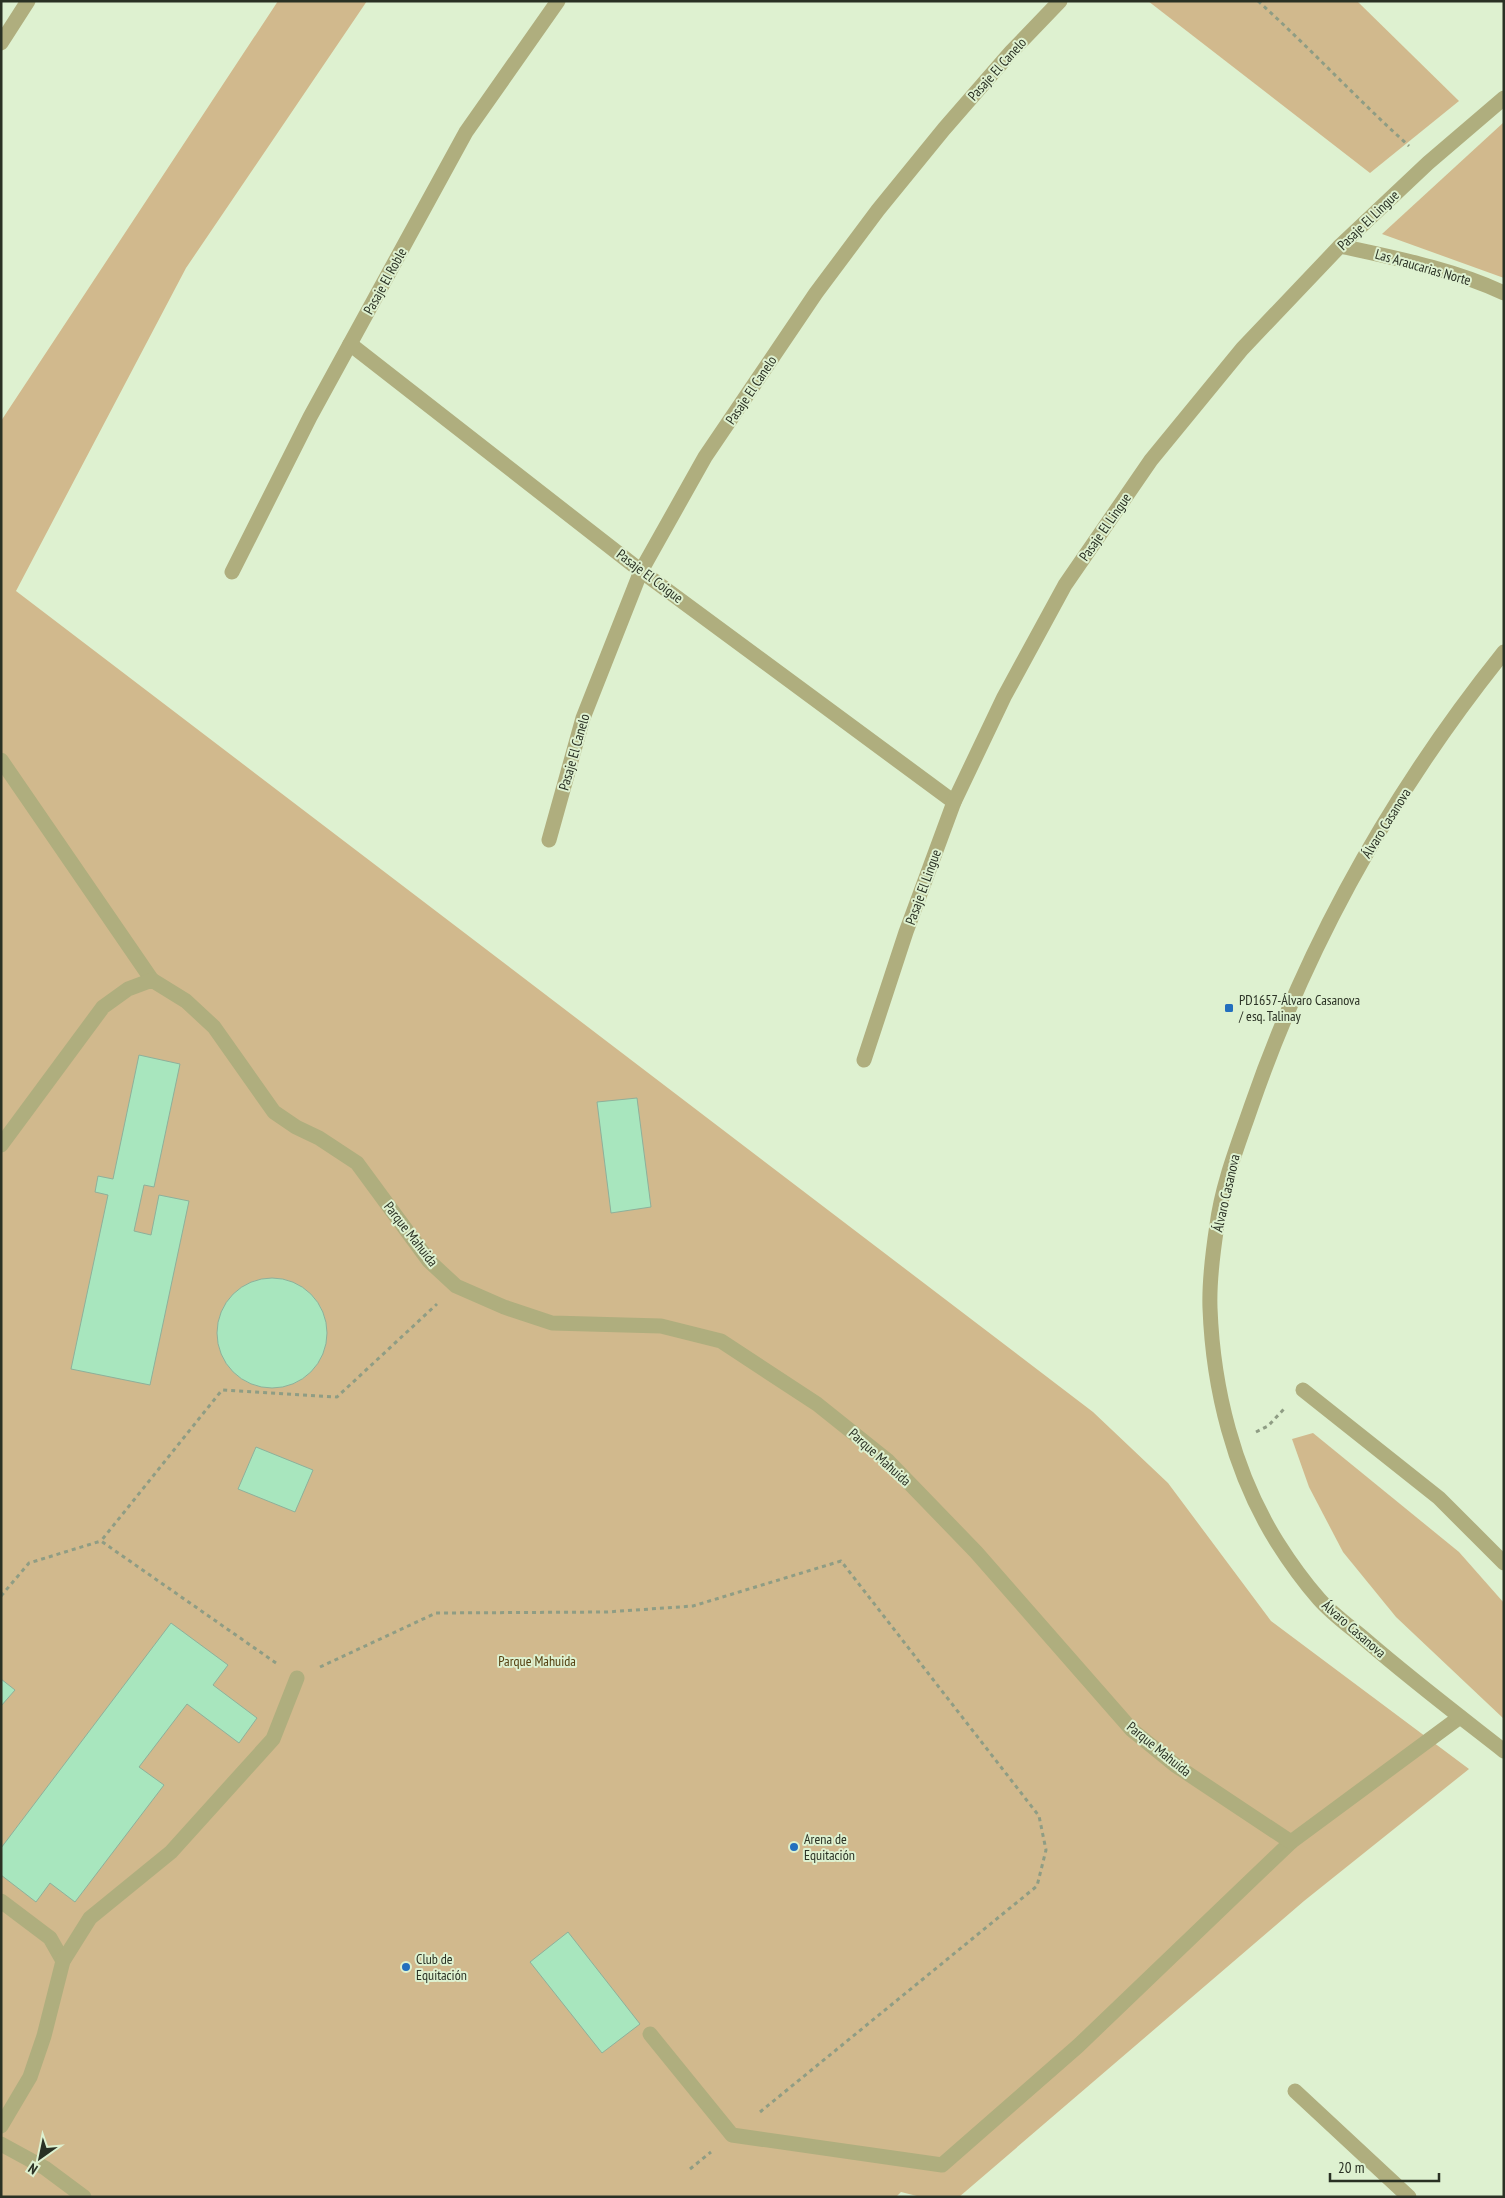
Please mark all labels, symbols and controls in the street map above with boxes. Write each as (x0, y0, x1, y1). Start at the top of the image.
street label: Pasaje El Canelo (964, 34, 1030, 104)
street label: Pasaje El Lingue (1333, 186, 1403, 254)
street label: Pasaje El Roble (359, 244, 411, 317)
street label: Las Araucarias Norte (1373, 245, 1473, 289)
street label: Pasaje El Canelo (721, 352, 781, 428)
street label: Pasaje El Lingue (1075, 489, 1135, 564)
street label: Pasaje El Coigue (613, 545, 687, 607)
street label: Pasaje El Canelo (554, 712, 594, 792)
street label: Álvaro Casanova (1357, 785, 1415, 861)
street label: Pasaje El Lingue (901, 847, 945, 927)
place label: PD1657-Álvaro Casanova / esq. Talinay (1238, 991, 1360, 1025)
marker: PD1657-Álvaro Casanova / esq. Talinay (1223, 1002, 1235, 1014)
street label: Álvaro Casanova (1208, 1152, 1244, 1234)
street label: Parque Mahuida (380, 1198, 442, 1270)
street label: Parque Mahuida (845, 1424, 915, 1490)
street label: Álvaro Casanova (1318, 1596, 1390, 1662)
park label: Parque Mahuida (498, 1652, 576, 1670)
street label: Parque Mahuida (1123, 1718, 1195, 1780)
place label: Arena de Equitación (804, 1830, 855, 1864)
marker: Arena de Equitación (788, 1841, 800, 1853)
place label: Club de Equitación (416, 1950, 467, 1984)
marker: Club de Equitación (400, 1961, 412, 1973)
north arrow (15, 2133, 65, 2183)
scale bar (1330, 2150, 1439, 2182)
text: 20 m (1338, 2158, 1364, 2177)
text: N (25, 2159, 41, 2179)

